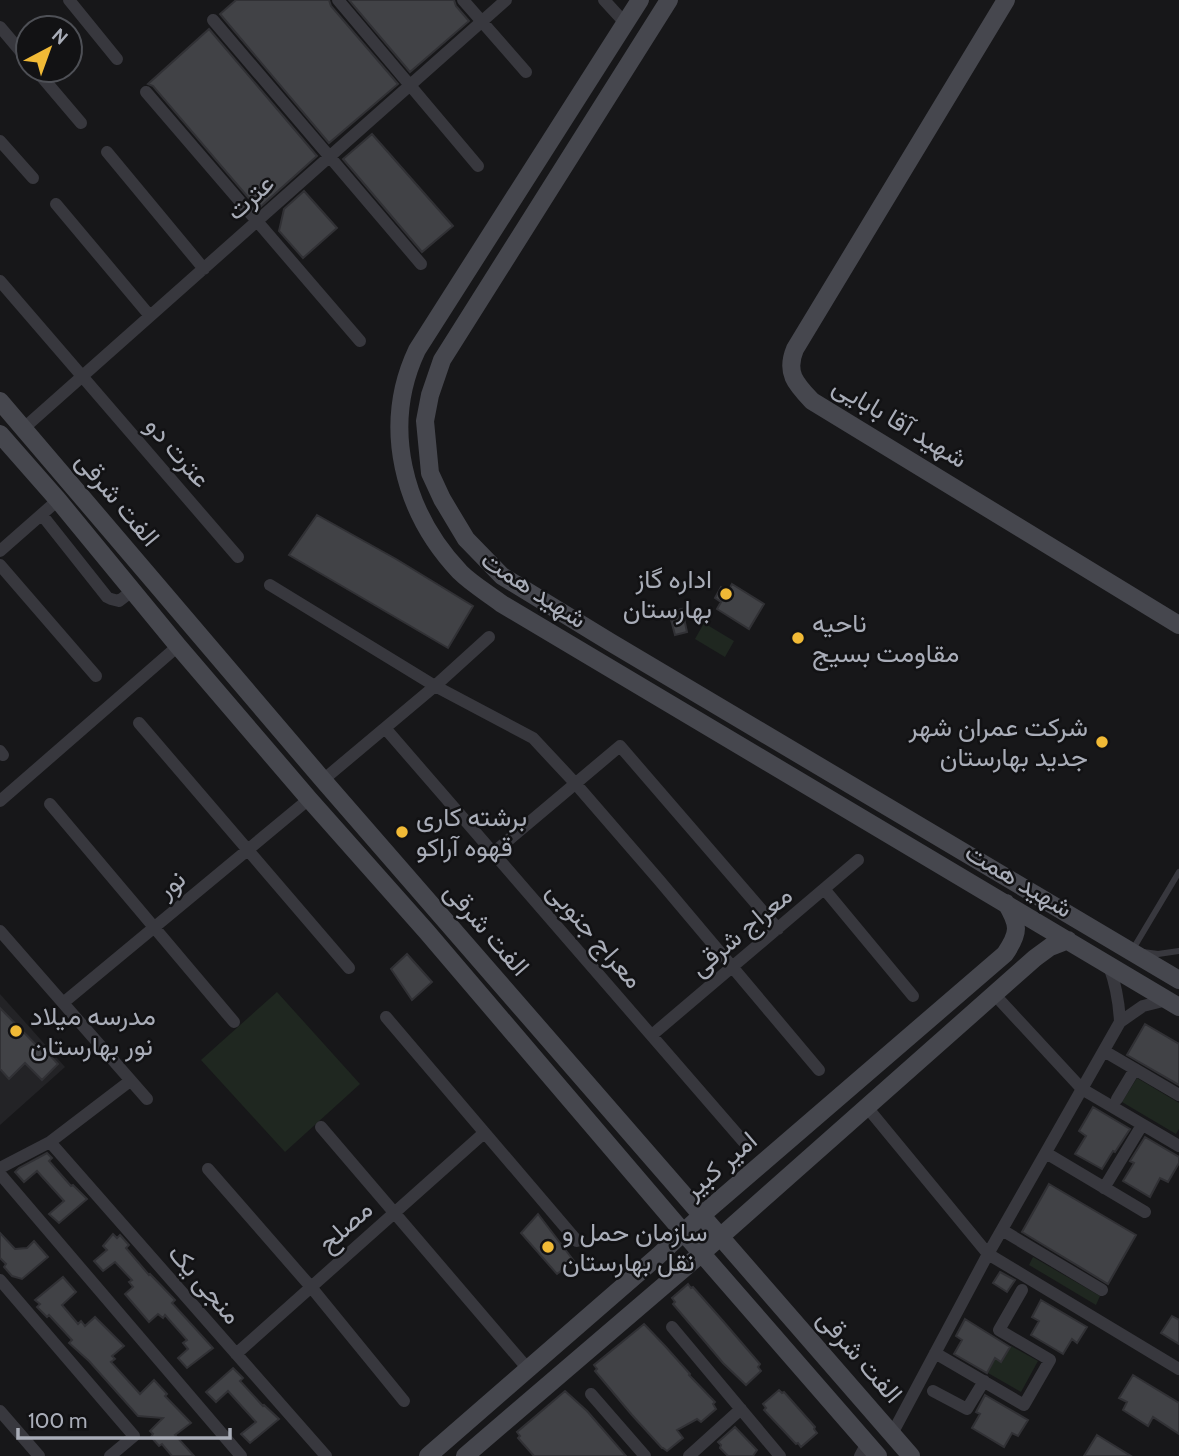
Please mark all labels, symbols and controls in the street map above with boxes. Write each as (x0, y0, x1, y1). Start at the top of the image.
north arrow (14, 14, 84, 84)
text: N (47, 23, 72, 50)
street label: عترت (219, 167, 281, 227)
street label: شهید آقا بابایی (827, 369, 973, 475)
street label: عترت دو (139, 410, 217, 494)
street label: الفت شرقی (69, 445, 167, 553)
street label: شهید همت (475, 543, 593, 635)
place label: اداره گاز بهارستان (623, 563, 712, 625)
marker: اداره گاز بهارستان (718, 586, 734, 602)
place label: ناحیه مقاومت بسیج (812, 607, 959, 671)
marker: ناحیه مقاومت بسیج (790, 630, 806, 646)
place label: شرکت عمران شهر جدید بهارستان (908, 711, 1088, 773)
marker: شرکت عمران شهر جدید بهارستان (1094, 734, 1110, 750)
place label: برشته کاری قهوه آراکو (416, 801, 527, 863)
marker: برشته کاری قهوه آراکو (394, 824, 410, 840)
street label: شهید همت (959, 835, 1079, 925)
street label: نور (149, 863, 192, 906)
street label: الفت شرقی (438, 875, 536, 983)
street label: معراج جنوبی (538, 875, 650, 996)
street label: معراج شرقی (683, 879, 800, 985)
place label: مدرسه میلاد نور بهارستان (30, 1000, 156, 1062)
marker: مدرسه میلاد نور بهارستان (8, 1023, 24, 1039)
street label: امیر کبیر (676, 1124, 763, 1206)
street label: مصلح (311, 1193, 380, 1260)
place label: سازمان حمل و نقل بهارستان (562, 1216, 707, 1278)
street label: منجی یک (162, 1237, 248, 1331)
marker: سازمان حمل و نقل بهارستان (540, 1239, 556, 1255)
street label: الفت شرقی (811, 1302, 909, 1410)
scale bar (18, 1396, 229, 1440)
text: 100 m (28, 1408, 87, 1433)

